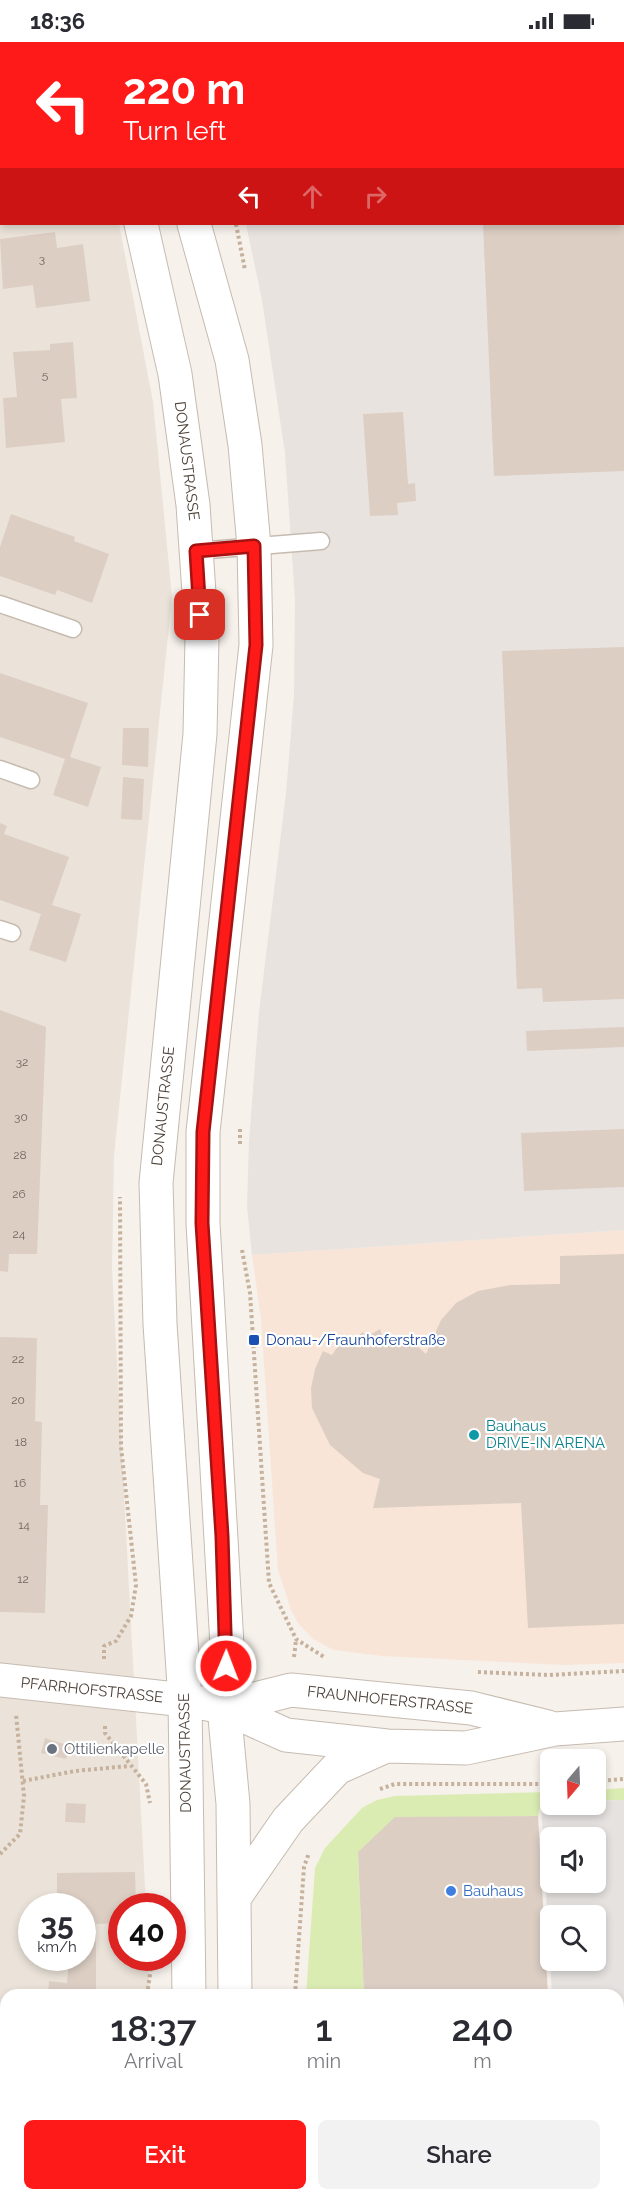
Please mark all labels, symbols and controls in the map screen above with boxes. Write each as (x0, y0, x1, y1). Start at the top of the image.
text: 18:36 (30, 8, 85, 34)
text: 220 m (123, 65, 245, 114)
icon: left (24, 66, 102, 144)
text: Turn left (123, 115, 226, 146)
icon: left (233, 180, 266, 213)
icon: ahead (296, 180, 329, 213)
icon: right (359, 180, 392, 213)
house number: 3 (39, 252, 45, 266)
house number: 5 (42, 368, 49, 382)
street label: DONAUSTRASSE (171, 400, 203, 522)
pin (174, 589, 225, 640)
icon: arrive (183, 598, 216, 631)
street label: DONAUSTRASSE (148, 1045, 178, 1167)
house number: 32 (16, 1055, 28, 1069)
house number: 30 (14, 1110, 28, 1124)
house number: 28 (13, 1148, 27, 1162)
house number: 26 (12, 1187, 26, 1201)
house number: 24 (13, 1227, 26, 1241)
place label: Donau-/Fraunhoferstraße (266, 1331, 445, 1349)
marker: Donau-/Fraunhoferstraße (247, 1333, 261, 1347)
house number: 22 (12, 1352, 24, 1366)
house number: 20 (11, 1393, 25, 1407)
place label: Bauhaus DRIVE-IN ARENA (486, 1417, 605, 1452)
marker: Bauhaus DRIVE-IN ARENA (467, 1428, 481, 1442)
house number: 18 (15, 1435, 27, 1449)
house number: 16 (14, 1476, 26, 1490)
house number: 14 (18, 1518, 30, 1532)
house number: 12 (17, 1572, 29, 1586)
position arrow (194, 1634, 258, 1698)
street label: PFARRHOFSTRASSE (20, 1674, 164, 1706)
street label: FRAUNHOFERSTRASSE (306, 1682, 474, 1718)
street label: DONAUSTRASSE (175, 1693, 195, 1813)
place label: Ottilienkapelle (64, 1740, 165, 1758)
marker: Ottilienkapelle (45, 1742, 59, 1756)
north arrow (540, 1749, 606, 1815)
map controls (540, 1749, 606, 1971)
button: sound (540, 1827, 606, 1893)
place label: Bauhaus (463, 1882, 523, 1900)
marker: Bauhaus (444, 1884, 458, 1898)
speed limit sign: 40 (108, 1893, 186, 1971)
button: search (540, 1905, 606, 1971)
text: 35 (40, 1907, 74, 1942)
text: km/h (37, 1938, 77, 1956)
text: 18:37 (110, 2007, 196, 2049)
text: 1 (315, 2007, 332, 2049)
text: 240 (451, 2007, 514, 2049)
text: Arrival (124, 2049, 183, 2073)
text: min (307, 2049, 341, 2073)
text: m (473, 2049, 492, 2073)
button: Exit (24, 2120, 306, 2189)
button: Share (318, 2120, 600, 2189)

